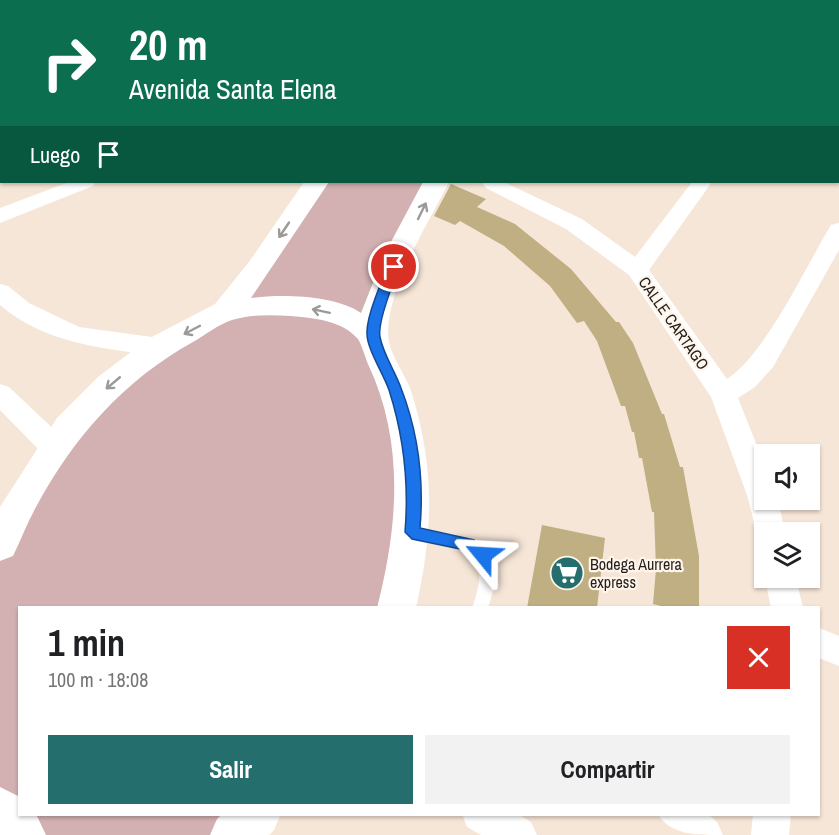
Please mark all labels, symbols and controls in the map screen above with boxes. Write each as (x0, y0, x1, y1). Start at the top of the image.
text: 20 m (129, 17, 208, 73)
icon: right (30, 24, 108, 102)
text: Avenida Santa Elena (129, 71, 337, 107)
icon: arrive (92, 138, 125, 171)
text: Luego (30, 140, 80, 170)
one-way arrow (416, 202, 428, 220)
one-way arrow (278, 221, 290, 238)
pin (368, 241, 419, 292)
icon: arrive (377, 250, 410, 283)
street label: CALLE CARTAGO (634, 272, 714, 374)
one-way arrow (312, 304, 331, 316)
one-way arrow (184, 325, 202, 336)
one-way arrow (105, 376, 121, 389)
map controls (754, 444, 820, 588)
button: sound (754, 444, 820, 510)
button: layers (754, 522, 820, 588)
position arrow (451, 523, 515, 587)
place label: Bodega Aurrera express (590, 553, 683, 593)
supermarket icon: Bodega Aurrera express (549, 555, 585, 591)
text: 1 min (48, 619, 125, 667)
button: close (727, 626, 790, 689)
text: 100 m · 18:08 (48, 666, 148, 693)
button: Salir (48, 735, 413, 804)
button: Compartir (425, 735, 790, 804)

